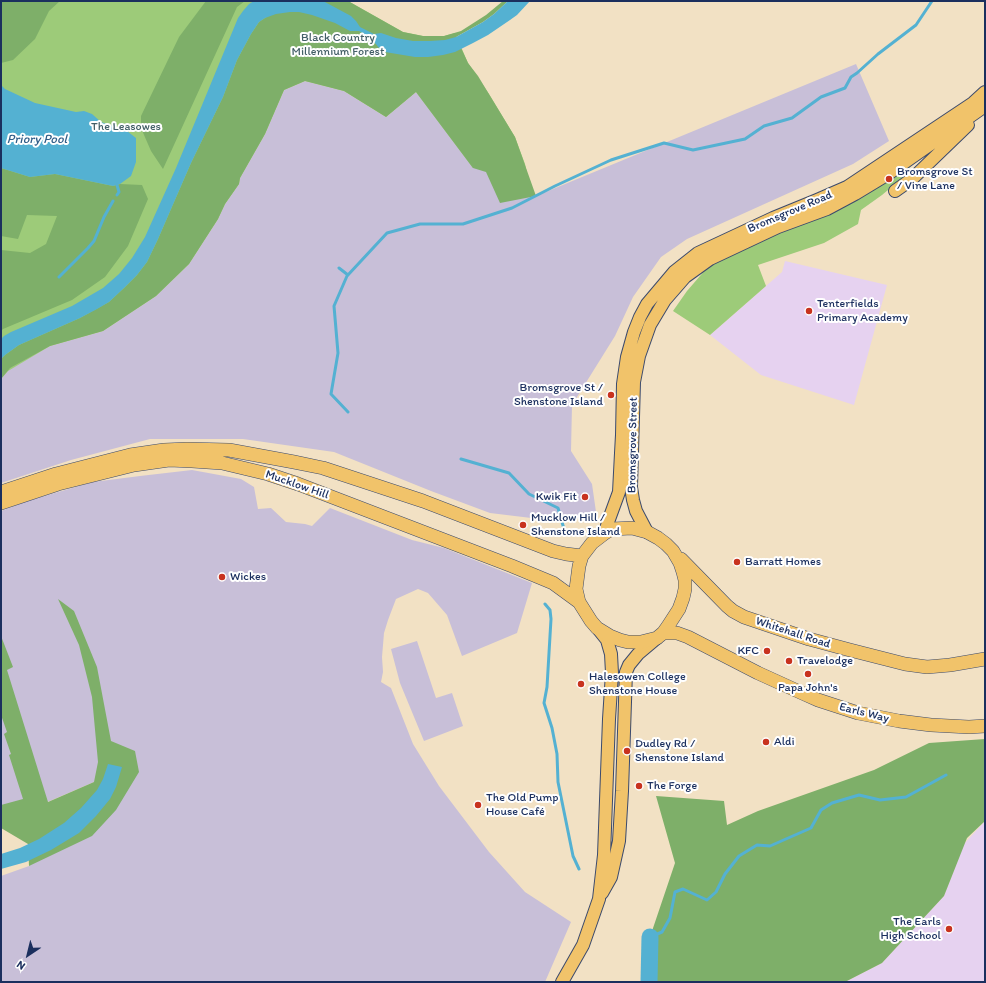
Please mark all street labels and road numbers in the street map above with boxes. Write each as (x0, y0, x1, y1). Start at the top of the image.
street label: Bromsgrove Road (746, 188, 834, 236)
street label: Bromsgrove Street (625, 397, 641, 493)
street label: Mucklow Hill (263, 467, 331, 503)
street label: Whitehall Road (754, 614, 832, 652)
street label: Earls Way (838, 700, 890, 726)

